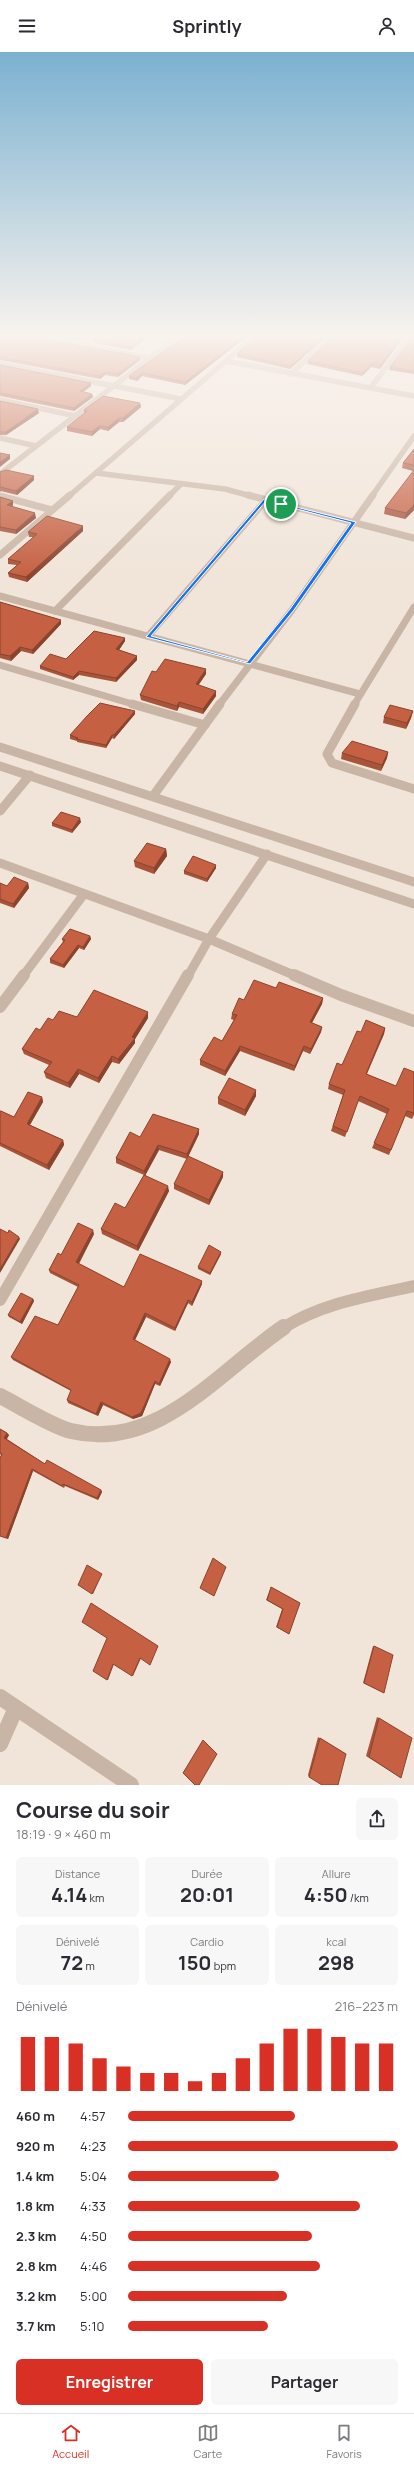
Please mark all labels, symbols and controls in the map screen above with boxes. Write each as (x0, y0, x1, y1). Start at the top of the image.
text: Sprintly (172, 14, 242, 38)
icon: menu (16, 15, 38, 37)
icon: person (376, 15, 398, 37)
pin (264, 487, 298, 521)
icon: arrive (270, 493, 292, 515)
text: Course du soir (16, 1795, 170, 1825)
button: share (356, 1798, 398, 1840)
text: 18:19 · 9 × 460 m (16, 1825, 111, 1843)
text: Distance (55, 1866, 100, 1881)
text: Durée (192, 1866, 222, 1881)
text: Allure (322, 1866, 351, 1881)
text: 4.14 (51, 1881, 87, 1908)
text: 20:01 (180, 1881, 234, 1908)
text: 4:50 (304, 1881, 348, 1908)
text: km (87, 1890, 104, 1905)
text: /km (348, 1890, 369, 1905)
text: Dénivelé (56, 1934, 99, 1949)
text: Cardio (190, 1934, 224, 1949)
text: kcal (326, 1934, 346, 1949)
text: 72 (61, 1949, 83, 1976)
text: 150 (178, 1949, 212, 1976)
text: 298 (318, 1949, 355, 1976)
text: m (83, 1958, 95, 1973)
text: bpm (212, 1958, 236, 1973)
text: Dénivelé (16, 1997, 67, 2015)
text: 216–223 m (335, 1997, 398, 2015)
text: 460 m (16, 2107, 55, 2125)
text: 4:57 (80, 2107, 106, 2125)
text: 920 m (16, 2137, 55, 2155)
text: 4:23 (80, 2137, 106, 2155)
text: 1.4 km (16, 2167, 54, 2185)
text: 5:04 (80, 2167, 107, 2185)
text: 1.8 km (16, 2197, 54, 2215)
text: 4:33 (80, 2197, 106, 2215)
text: 2.3 km (16, 2227, 57, 2245)
text: 4:50 (80, 2227, 107, 2245)
text: 2.8 km (16, 2257, 57, 2275)
text: 4:46 (80, 2257, 107, 2275)
text: 3.2 km (16, 2287, 57, 2305)
text: 5:00 (80, 2287, 107, 2305)
text: 3.7 km (16, 2317, 56, 2335)
text: 5:10 (80, 2317, 104, 2335)
button: Enregistrer (16, 2359, 203, 2405)
button: Partager (211, 2359, 398, 2405)
tab: Accueil (52, 2422, 89, 2461)
tab: Carte (194, 2422, 222, 2461)
tab: Favoris (326, 2422, 362, 2461)

